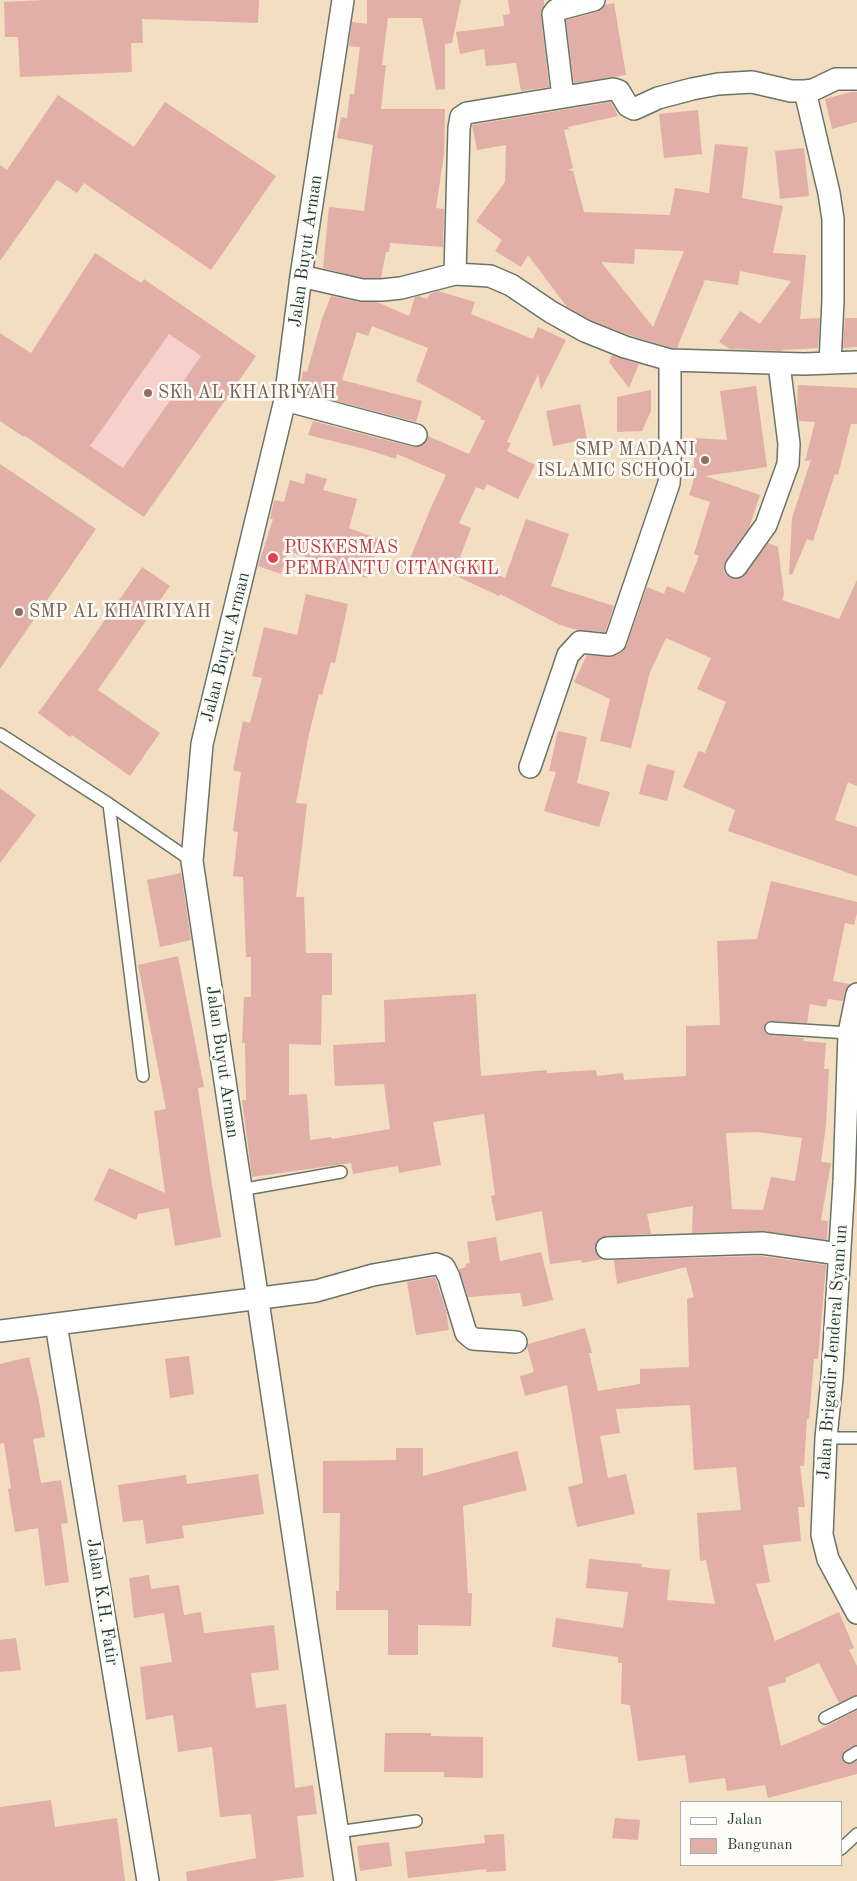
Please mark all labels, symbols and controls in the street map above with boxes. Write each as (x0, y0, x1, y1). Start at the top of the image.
street label: Jalan Buyut Arman (285, 173, 327, 329)
place label: SKh AL KHAIRIYAH (158, 382, 336, 404)
marker: SKh AL KHAIRIYAH (142, 387, 154, 399)
place label: SMP MADANI ISLAMIC SCHOOL (537, 439, 695, 482)
marker: SMP MADANI ISLAMIC SCHOOL (699, 454, 711, 466)
place label: PUSKESMAS PEMBANTU CITANGKIL (284, 537, 499, 580)
marker: PUSKESMAS PEMBANTU CITANGKIL (266, 551, 280, 565)
street label: Jalan Buyut Arman (197, 570, 255, 724)
place label: SMP AL KHAIRIYAH (29, 601, 211, 623)
marker: SMP AL KHAIRIYAH (13, 606, 25, 618)
street label: Jalan Buyut Arman (201, 984, 243, 1140)
street label: Jalan Brigadir Jenderal Syam'un (813, 1224, 853, 1480)
street label: Jalan K.H. Fatir (81, 1537, 123, 1667)
legend (680, 1801, 842, 1866)
text: Jalan (727, 1813, 762, 1828)
text: Bangunan (727, 1838, 793, 1853)

